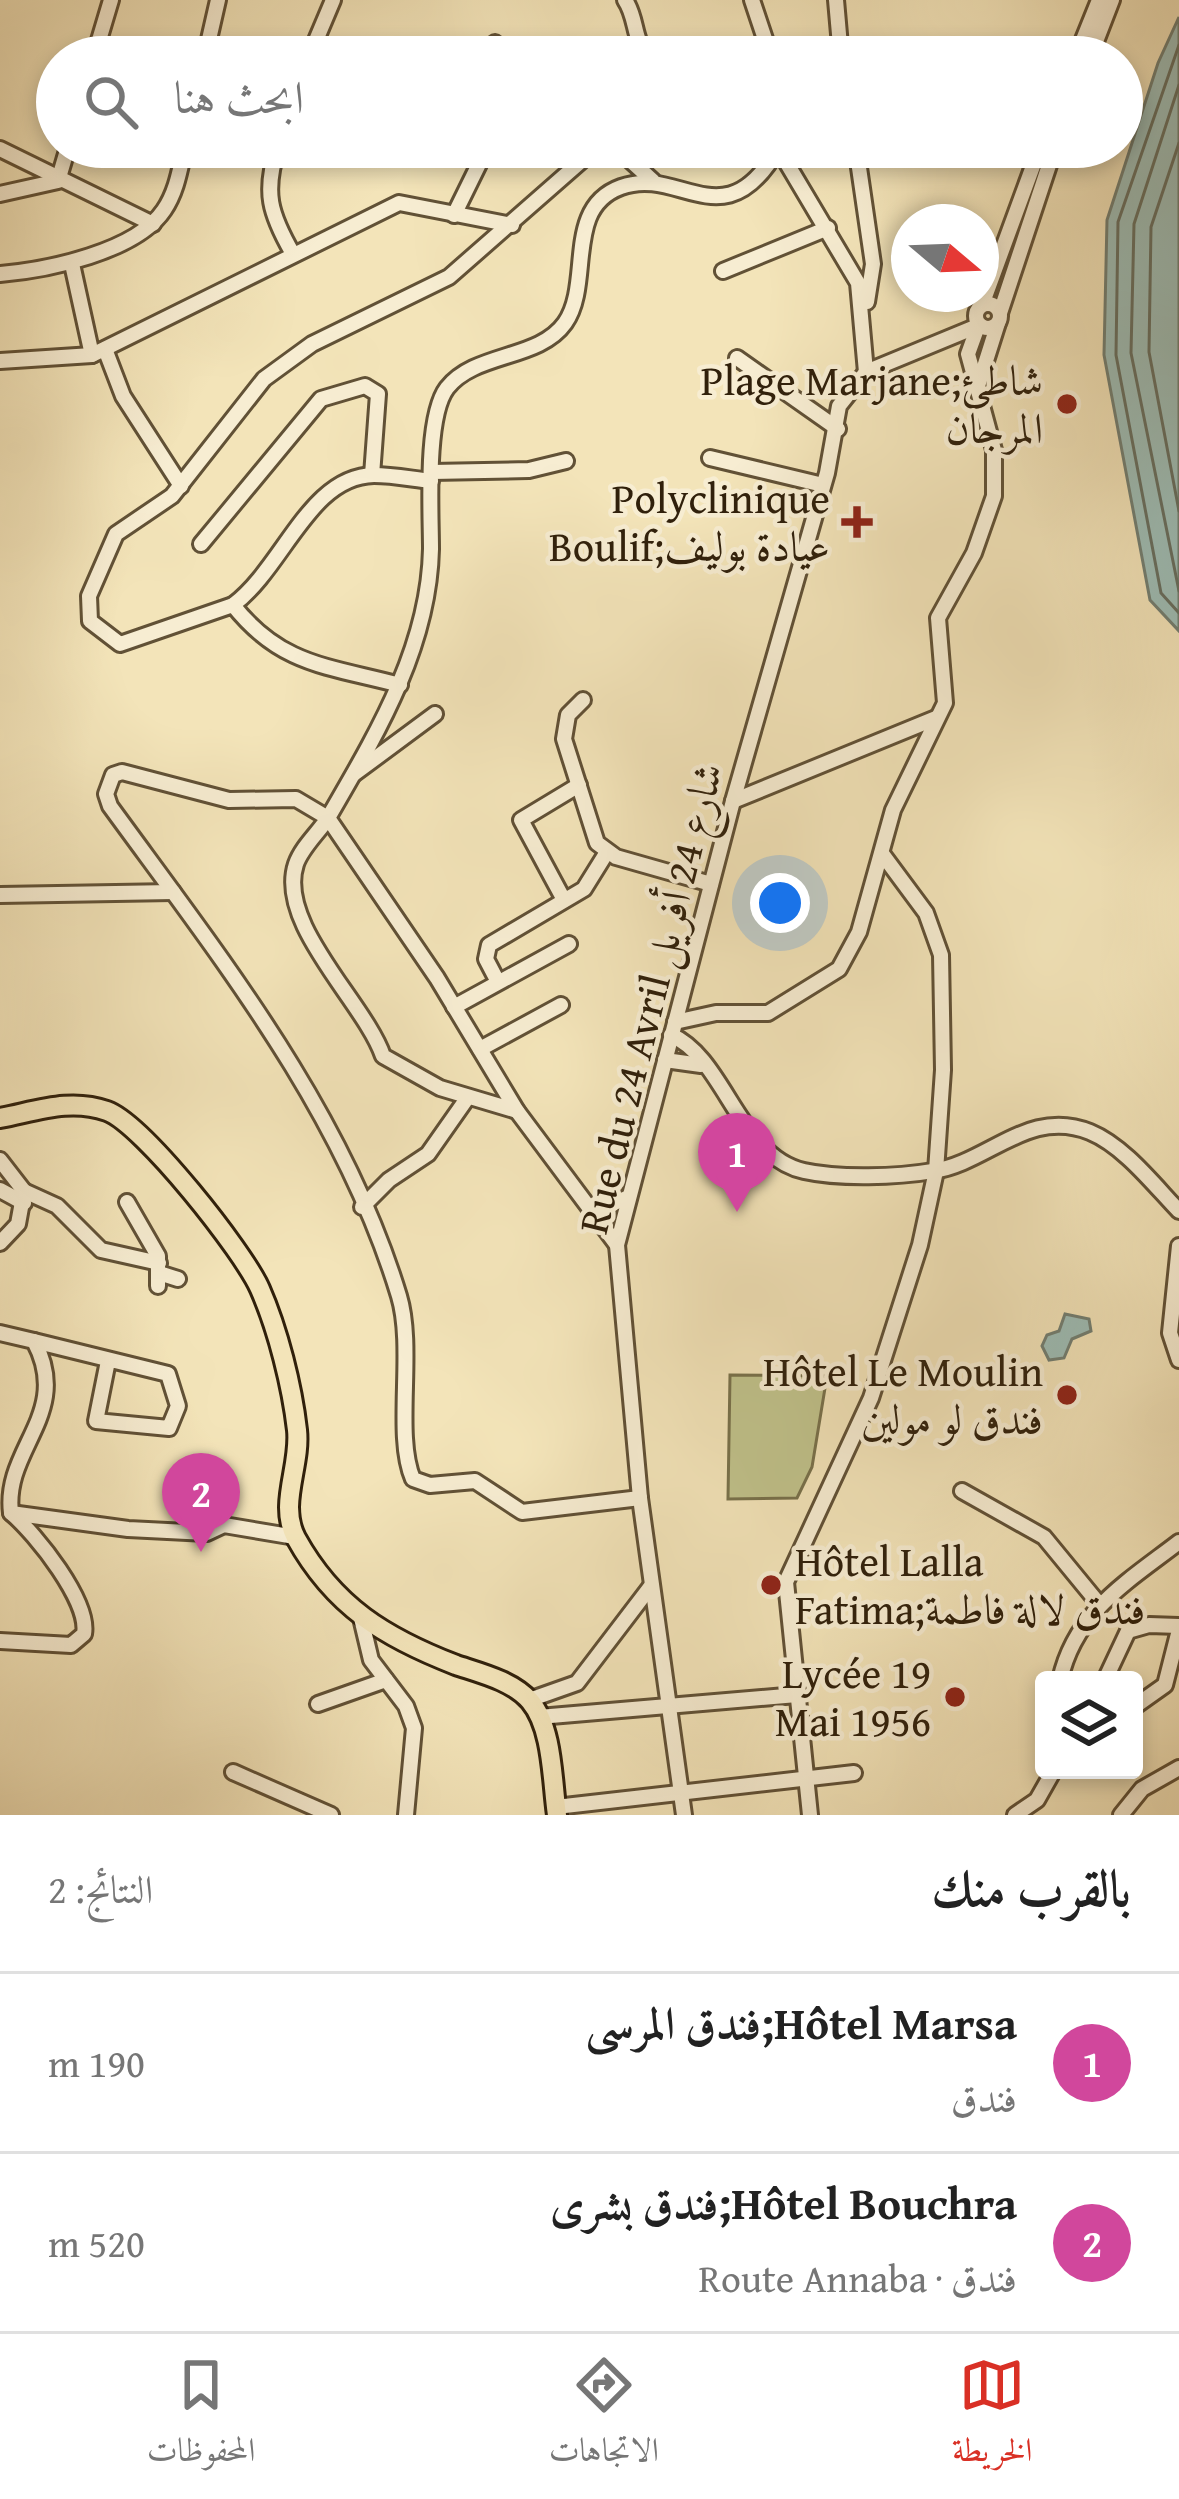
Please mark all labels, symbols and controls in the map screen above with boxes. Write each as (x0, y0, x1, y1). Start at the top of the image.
search box (36, 36, 1143, 168)
text: ابحث هنا (174, 64, 304, 129)
icon: search (78, 69, 144, 135)
north arrow (891, 204, 999, 312)
place label: Plage Marjane;شاطئ المرجان (701, 349, 1043, 458)
marker: Plage Marjane;شاطئ المرجان (1054, 391, 1080, 417)
place label: Polyclinique Boulif;عيادة بوليف (549, 467, 830, 576)
marker: Polyclinique Boulif;عيادة بوليف (841, 506, 873, 538)
street label: Rue du 24 Avril شارع 24 أفريل (561, 756, 743, 1241)
your location (750, 873, 810, 933)
pin: 1 (698, 1113, 776, 1212)
place label: Hôtel Le Moulin فندق لو مولين (763, 1340, 1043, 1449)
marker: Hôtel Le Moulin فندق لو مولين (1054, 1382, 1080, 1408)
pin: 2 (162, 1453, 240, 1552)
place label: Hôtel Lalla Fatima;فندق لالة فاطمة (795, 1530, 1145, 1639)
marker: Hôtel Lalla Fatima;فندق لالة فاطمة (758, 1572, 784, 1598)
place label: Lycée 19 Mai 1956 (775, 1642, 931, 1751)
map controls (1035, 1671, 1143, 1779)
button: layers (1035, 1671, 1143, 1779)
marker: Lycée 19 Mai 1956 (942, 1684, 968, 1710)
text: بالقرب منك (931, 1850, 1131, 1925)
text: النتائج: 2 (48, 1860, 153, 1917)
text: Hôtel Marsa;فندق المرسى (586, 1990, 1017, 2055)
text: 190 m (48, 2034, 145, 2091)
text: 1 (1082, 2034, 1102, 2091)
text: فندق (951, 2069, 1017, 2126)
text: Hôtel Bouchra;فندق بشرى (550, 2170, 1017, 2235)
text: 520 m (48, 2214, 145, 2271)
text: 2 (1082, 2214, 1102, 2271)
text: فندق · Route Annaba (699, 2249, 1017, 2306)
tab: المحفوظات (147, 2352, 255, 2482)
tab: الاتجاهات (549, 2352, 659, 2482)
tab: الخريطة (952, 2352, 1032, 2482)

